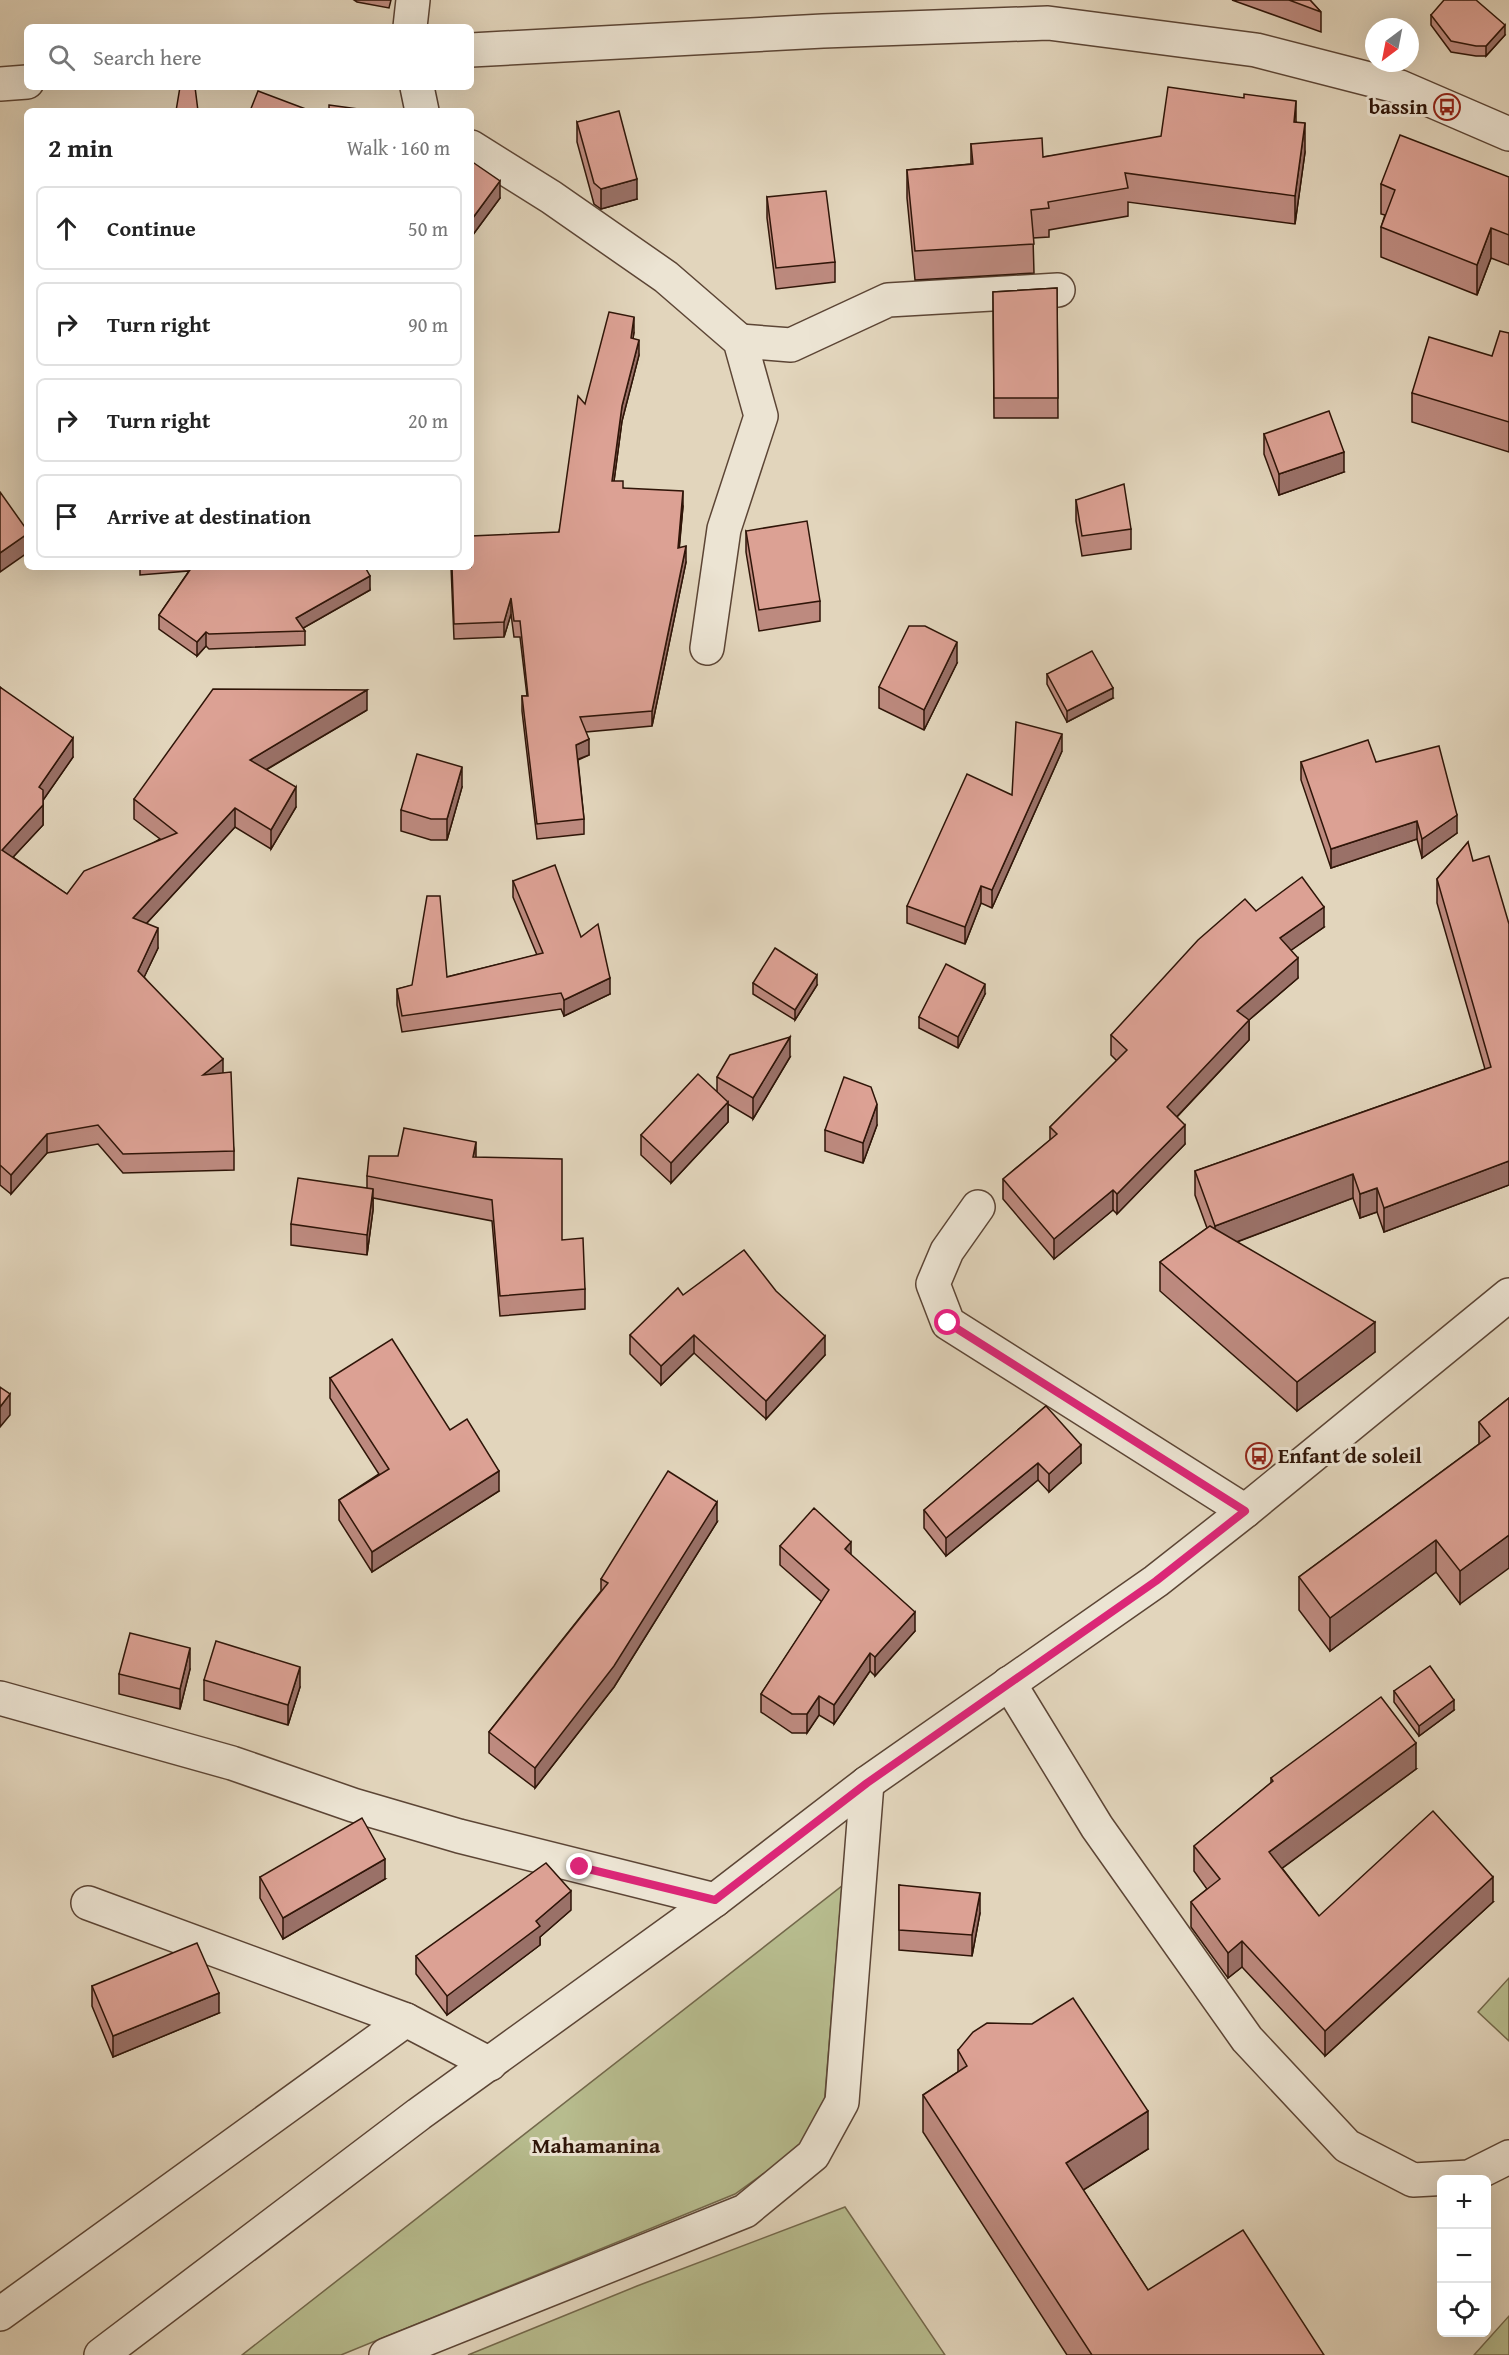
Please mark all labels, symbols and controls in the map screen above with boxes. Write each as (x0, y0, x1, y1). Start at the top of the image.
north arrow (1365, 18, 1419, 72)
search box (24, 24, 474, 90)
icon: search (45, 41, 78, 74)
text: Search here (93, 41, 202, 73)
place label: bassin (1369, 91, 1429, 122)
bus stop icon: bassin (1432, 92, 1462, 122)
text: 2 min (48, 128, 113, 167)
text: Walk · 160 m (347, 133, 450, 162)
icon: ahead (50, 212, 83, 245)
text: Continue (107, 212, 196, 244)
text: 50 m (408, 214, 448, 243)
icon: right (50, 308, 83, 341)
text: Turn right (107, 308, 210, 340)
text: 90 m (408, 310, 448, 339)
icon: right (50, 404, 83, 437)
text: Turn right (107, 404, 210, 436)
text: 20 m (408, 406, 448, 435)
icon: arrive (50, 500, 83, 533)
text: Arrive at destination (107, 500, 311, 532)
route start (934, 1309, 960, 1335)
place label: Enfant de soleil (1278, 1440, 1422, 1471)
bus stop icon: Enfant de soleil (1244, 1441, 1274, 1471)
route end (566, 1853, 592, 1879)
district label: Mahamanina (532, 2129, 661, 2161)
map controls (1437, 2175, 1491, 2337)
button: + (1437, 2175, 1491, 2229)
button: − (1437, 2229, 1491, 2283)
button: locate (1437, 2283, 1491, 2337)

